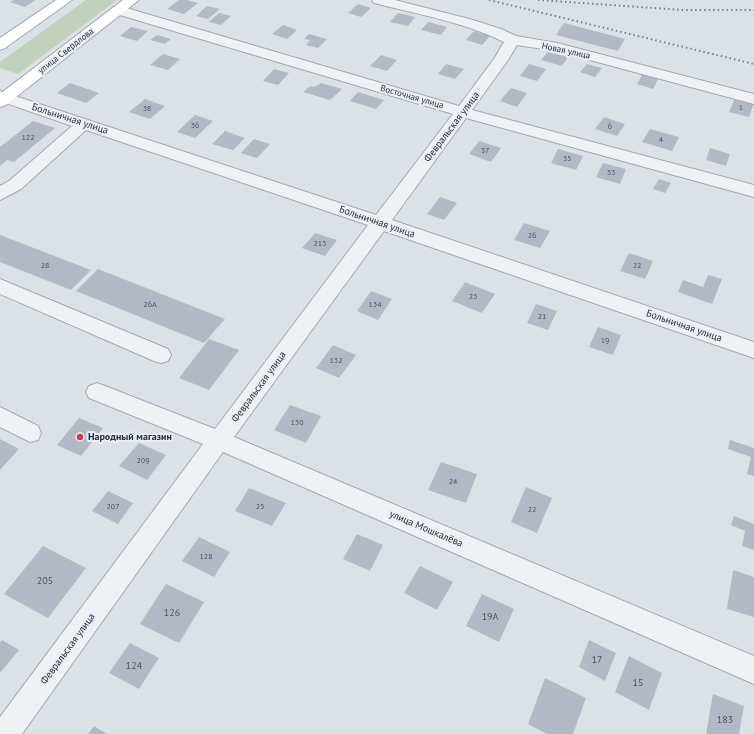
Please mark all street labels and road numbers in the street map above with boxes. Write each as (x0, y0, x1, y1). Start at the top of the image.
street label: улица Свердлова (36, 26, 96, 76)
street label: Новая улица (541, 41, 591, 61)
street label: Восточная улица (379, 83, 445, 111)
street label: Февральская улица (422, 89, 482, 165)
street label: Больничная улица (30, 101, 110, 137)
street label: Больничная улица (337, 203, 417, 241)
street label: Больничная улица (644, 307, 724, 345)
street label: Февральская улица (229, 349, 289, 425)
street label: улица Мошкалёва (388, 508, 464, 550)
street label: Февральская улица (38, 611, 98, 687)

